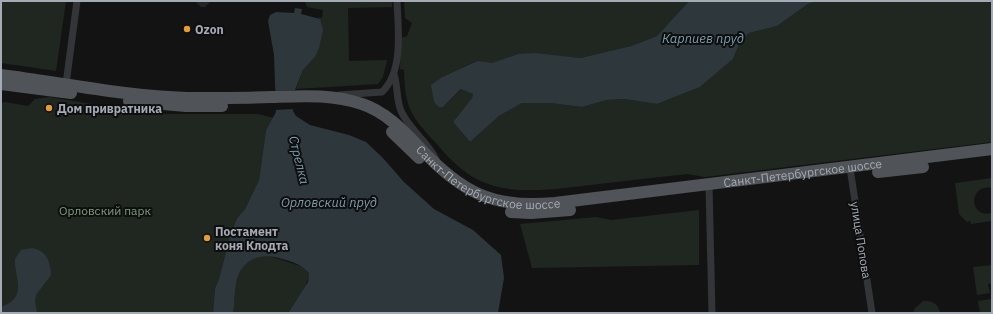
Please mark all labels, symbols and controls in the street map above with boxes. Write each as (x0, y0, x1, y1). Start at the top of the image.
place label: Ozon (195, 22, 224, 37)
marker: Ozon (182, 24, 192, 34)
water label: Карпиев пруд (662, 30, 744, 47)
place label: Дом привратника (57, 101, 162, 116)
marker: Дом привратника (44, 103, 54, 113)
water label: Стрелка (285, 134, 313, 186)
street label: Санкт-Петербургское шоссе (413, 142, 562, 212)
street label: Санкт-Петербургское шоссе (722, 155, 883, 190)
water label: Орловский пруд (281, 194, 377, 211)
street label: улица Попова (848, 200, 875, 280)
park label: Орловский парк (59, 203, 151, 218)
place label: Постамент коня Клодта (215, 224, 288, 253)
marker: Постамент коня Клодта (202, 233, 212, 243)

